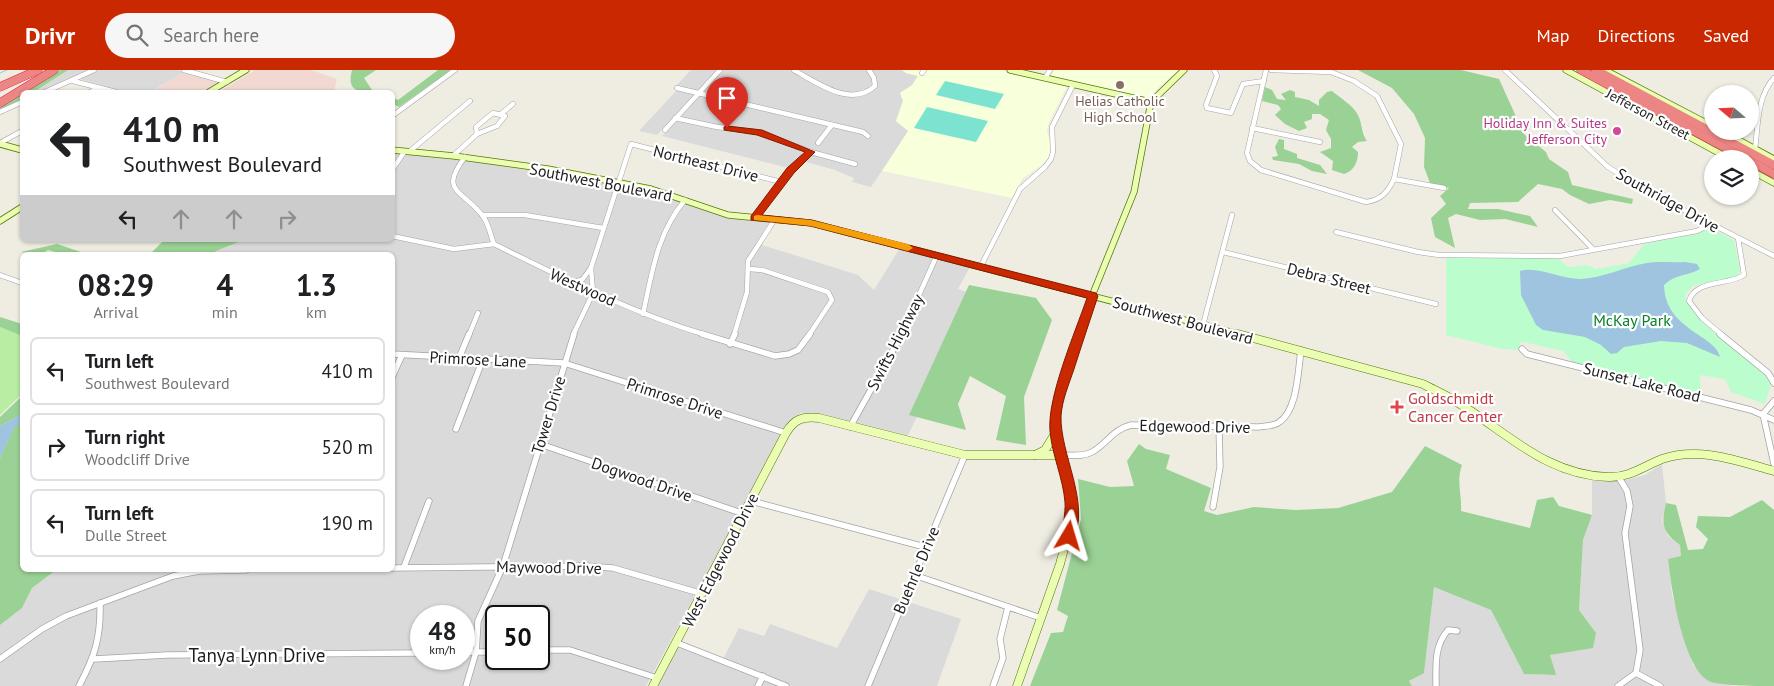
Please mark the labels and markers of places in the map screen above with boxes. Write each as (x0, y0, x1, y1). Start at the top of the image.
pin (706, 77, 748, 128)
marker: Helias Catholic High School (1114, 79, 1126, 91)
place label: Helias Catholic High School (1075, 92, 1165, 126)
place label: Holiday Inn & Suites Jefferson City (1483, 114, 1607, 148)
marker: Holiday Inn & Suites Jefferson City (1611, 125, 1623, 137)
place label: Goldschmidt Cancer Center (1408, 388, 1503, 426)
marker: Goldschmidt Cancer Center (1390, 400, 1404, 414)

